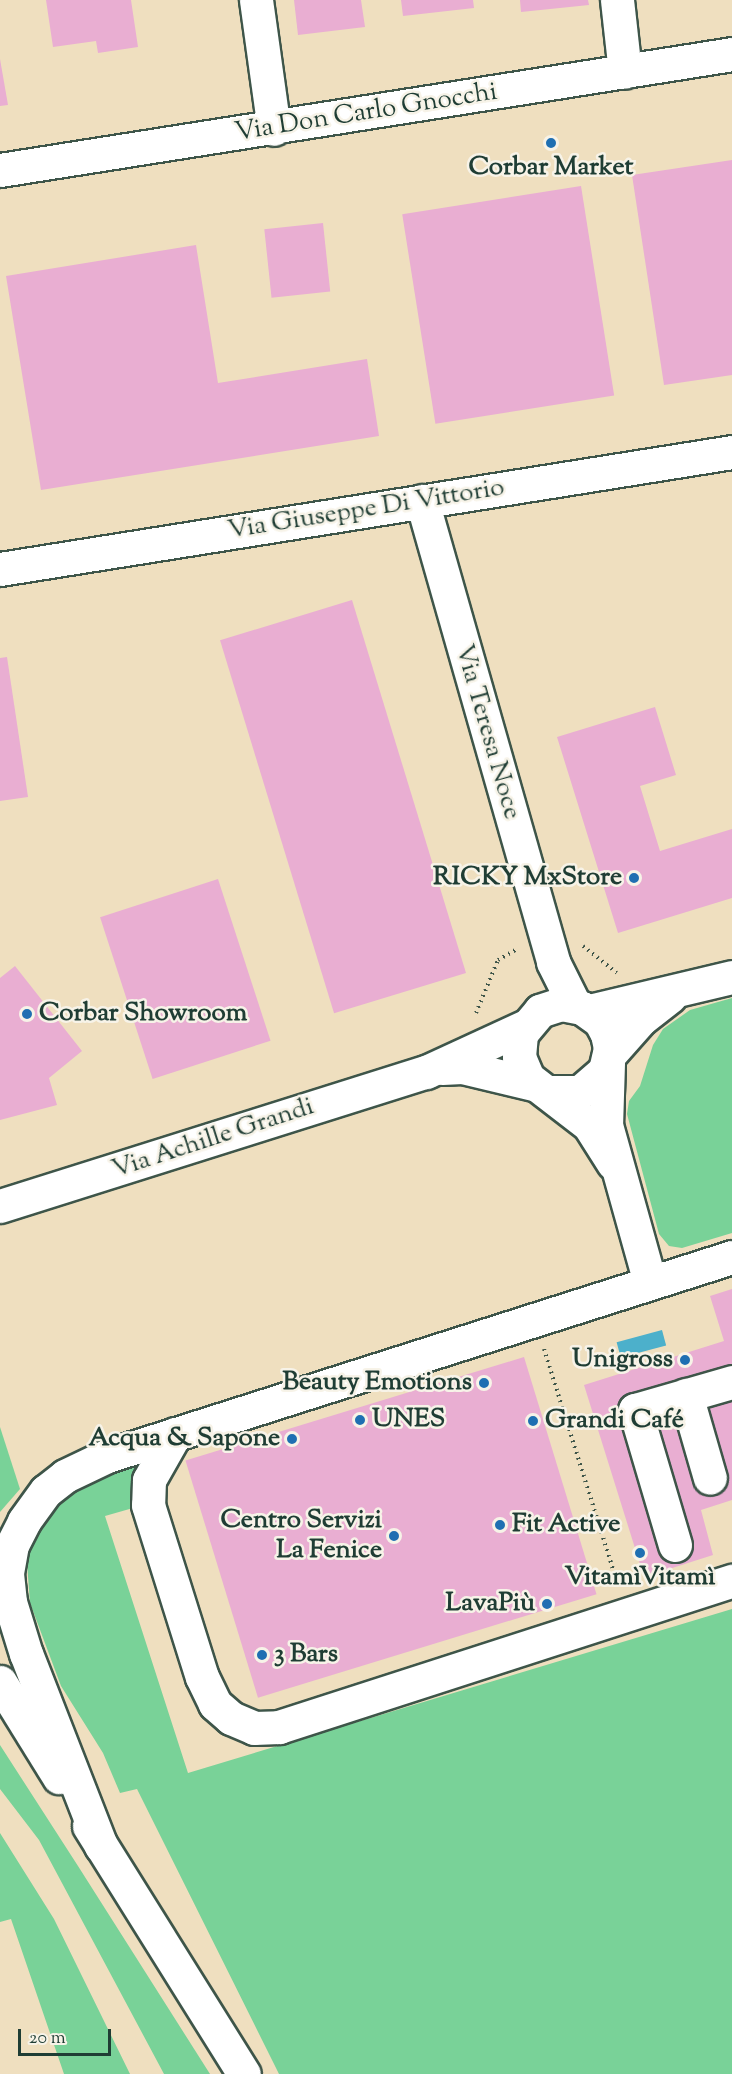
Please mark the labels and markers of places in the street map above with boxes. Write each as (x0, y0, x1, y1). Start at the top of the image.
marker: Corbar Market (544, 136, 558, 150)
place label: Corbar Market (469, 152, 633, 184)
place label: RICKY MxStore (433, 862, 622, 894)
marker: RICKY MxStore (627, 871, 641, 885)
place label: Corbar Showroom (39, 998, 247, 1030)
marker: Corbar Showroom (20, 1007, 34, 1021)
place label: Unigross (572, 1344, 673, 1376)
marker: Unigross (678, 1353, 692, 1367)
place label: Beauty Emotions (283, 1367, 472, 1399)
marker: Beauty Emotions (477, 1376, 491, 1390)
place label: UNES (372, 1404, 445, 1436)
place label: Grandi Café (545, 1405, 684, 1437)
marker: UNES (353, 1413, 367, 1427)
marker: Grandi Café (526, 1414, 540, 1428)
place label: Acqua & Sapone (88, 1423, 280, 1455)
marker: Acqua & Sapone (285, 1432, 299, 1446)
place label: Centro Servizi La Fenice (221, 1505, 382, 1566)
place label: Fit Active (512, 1509, 620, 1541)
marker: Fit Active (493, 1518, 507, 1532)
marker: Centro Servizi La Fenice (387, 1529, 401, 1543)
marker: VitamìVitamì (633, 1546, 647, 1560)
place label: VitamìVitamì (565, 1562, 715, 1594)
place label: LavaPiù (446, 1588, 535, 1620)
marker: LavaPiù (540, 1597, 554, 1611)
place label: 3 Bars (274, 1639, 338, 1671)
marker: 3 Bars (255, 1648, 269, 1662)

